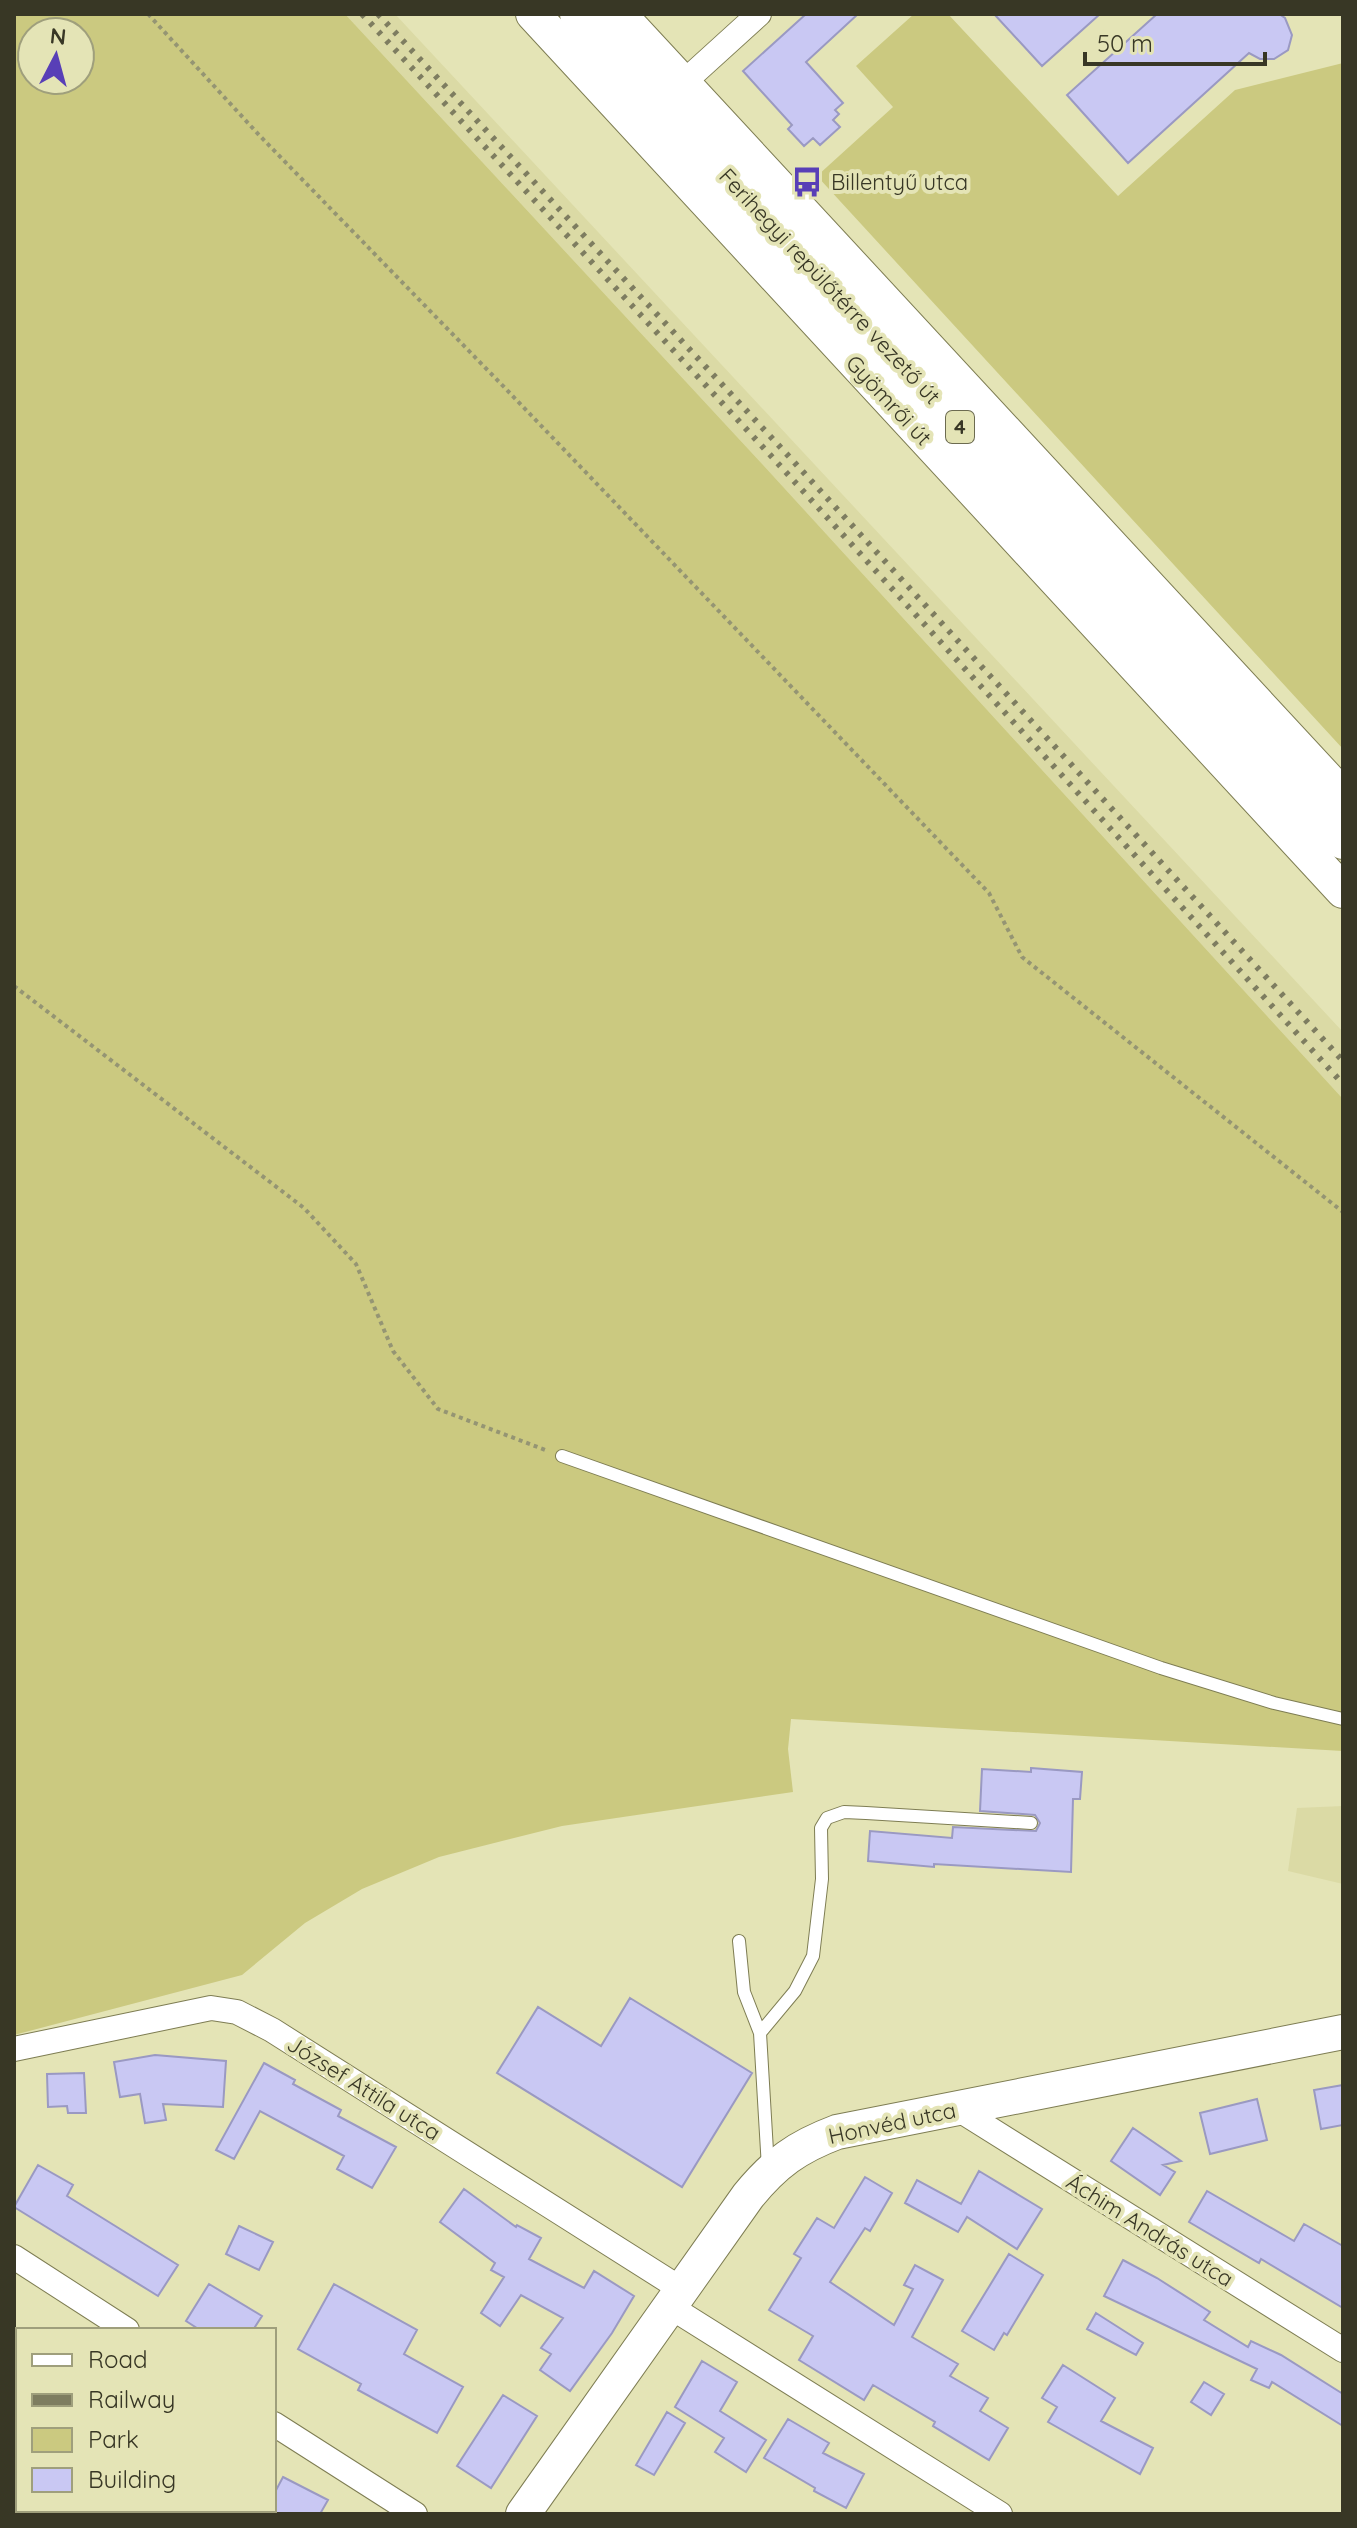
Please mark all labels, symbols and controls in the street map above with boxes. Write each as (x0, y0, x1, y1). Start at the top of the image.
north arrow (16, 16, 96, 96)
scale bar (1085, 16, 1265, 66)
text: N (49, 21, 68, 51)
text: 50 m (1097, 28, 1153, 58)
street label: Ferihegyi repülőtérre vezető út (713, 162, 947, 410)
bus stop icon: Billentyű utca (790, 165, 824, 199)
place label: Billentyű utca (831, 168, 968, 196)
street label: Gyömrői út (840, 349, 938, 451)
road number: 4 (946, 411, 974, 443)
street label: József Attila utca (282, 2030, 446, 2146)
street label: Honvéd utca (826, 2096, 958, 2150)
street label: Áchim András utca (1061, 2167, 1239, 2293)
legend (16, 2328, 276, 2512)
text: Road (88, 2344, 148, 2374)
text: Railway (88, 2384, 175, 2414)
text: Park (88, 2424, 139, 2454)
text: Building (88, 2464, 176, 2494)

